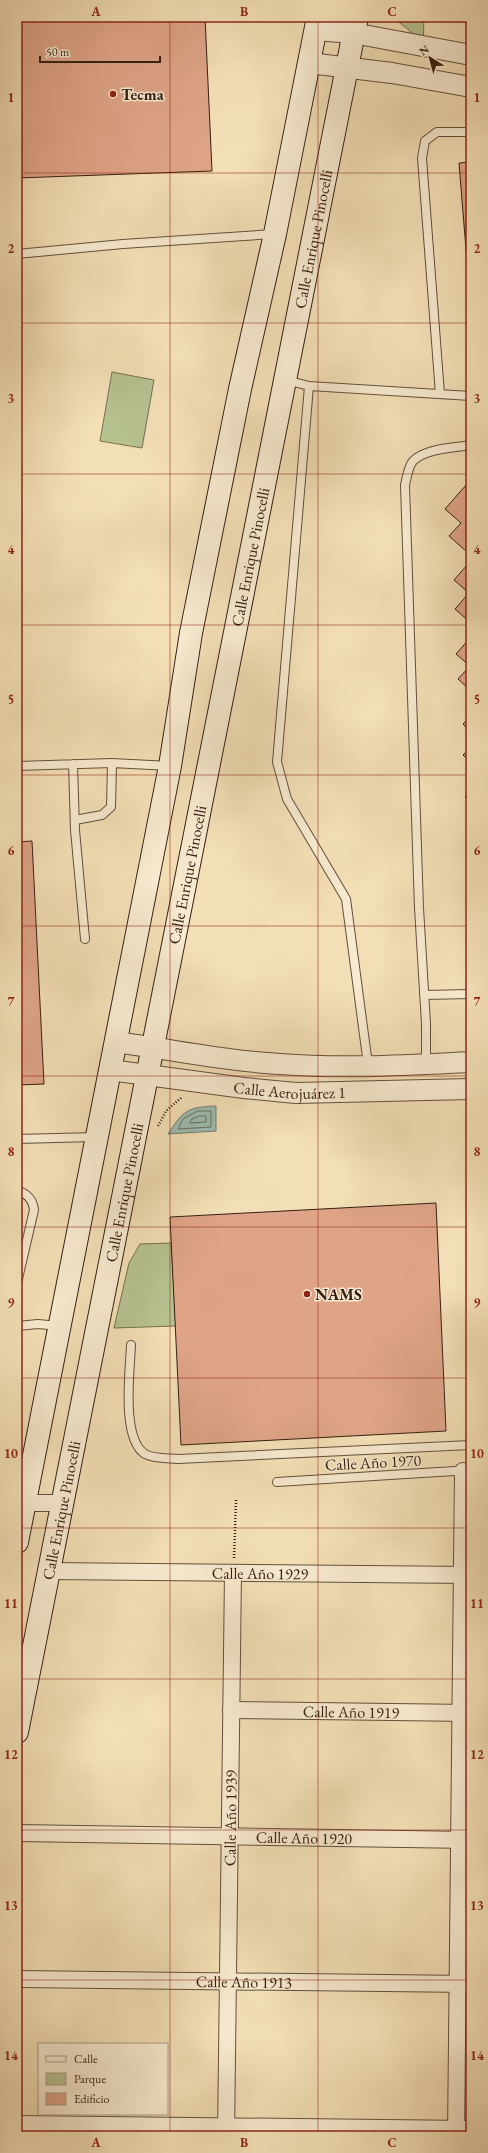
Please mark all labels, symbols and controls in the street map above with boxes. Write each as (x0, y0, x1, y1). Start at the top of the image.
text: A (90, 3, 101, 20)
text: B (240, 3, 248, 20)
text: C (387, 3, 397, 20)
scale bar (40, 38, 160, 64)
north arrow (410, 38, 450, 78)
text: N (416, 42, 432, 58)
text: 50 m (46, 44, 70, 60)
place label: Tecma (121, 84, 165, 105)
text: 1 (8, 89, 15, 106)
marker: Tecma (108, 89, 118, 99)
text: 1 (474, 89, 481, 106)
street label: Calle Enrique Pinocelli (289, 168, 338, 310)
text: 2 (8, 240, 15, 257)
text: 2 (474, 240, 481, 257)
text: 3 (8, 390, 15, 407)
text: 3 (474, 390, 481, 407)
street label: Calle Enrique Pinocelli (226, 486, 274, 628)
text: 4 (8, 541, 15, 558)
text: 4 (474, 541, 481, 558)
text: 5 (8, 691, 14, 708)
text: 5 (474, 691, 480, 708)
street label: Calle Enrique Pinocelli (163, 803, 211, 946)
text: 6 (8, 842, 15, 859)
text: 6 (474, 842, 481, 859)
text: 7 (8, 993, 15, 1010)
text: 7 (474, 993, 481, 1010)
street label: Calle Aerojuárez 1 (232, 1077, 346, 1104)
street label: Calle Enrique Pinocelli (100, 1121, 148, 1264)
text: 8 (8, 1143, 15, 1160)
text: 8 (474, 1143, 481, 1160)
place label: NAMS (315, 1284, 362, 1305)
marker: NAMS (302, 1289, 312, 1299)
text: 9 (8, 1294, 15, 1311)
text: 9 (474, 1294, 481, 1311)
street label: Calle Enrique Pinocelli (37, 1439, 85, 1582)
text: 10 (4, 1445, 18, 1462)
text: 10 (470, 1445, 484, 1462)
street label: Calle Año 1970 (324, 1449, 422, 1476)
street label: Calle Año 1929 (212, 1563, 309, 1584)
text: 11 (4, 1595, 18, 1612)
text: 11 (470, 1595, 484, 1612)
street label: Calle Año 1919 (303, 1701, 400, 1723)
text: 12 (4, 1746, 18, 1763)
text: 12 (470, 1746, 484, 1763)
street label: Calle Año 1939 (219, 1769, 242, 1866)
street label: Calle Año 1920 (256, 1827, 353, 1849)
text: 13 (4, 1897, 18, 1914)
text: 13 (470, 1897, 484, 1914)
street label: Calle Año 1913 (196, 1971, 293, 1993)
legend (38, 2043, 168, 2115)
text: 14 (4, 2047, 18, 2064)
text: 14 (470, 2047, 484, 2064)
text: Calle (74, 2051, 98, 2067)
text: Parque (74, 2071, 106, 2087)
text: Edificio (74, 2091, 110, 2107)
text: A (90, 2134, 101, 2151)
text: B (240, 2134, 248, 2151)
text: C (387, 2134, 397, 2151)

